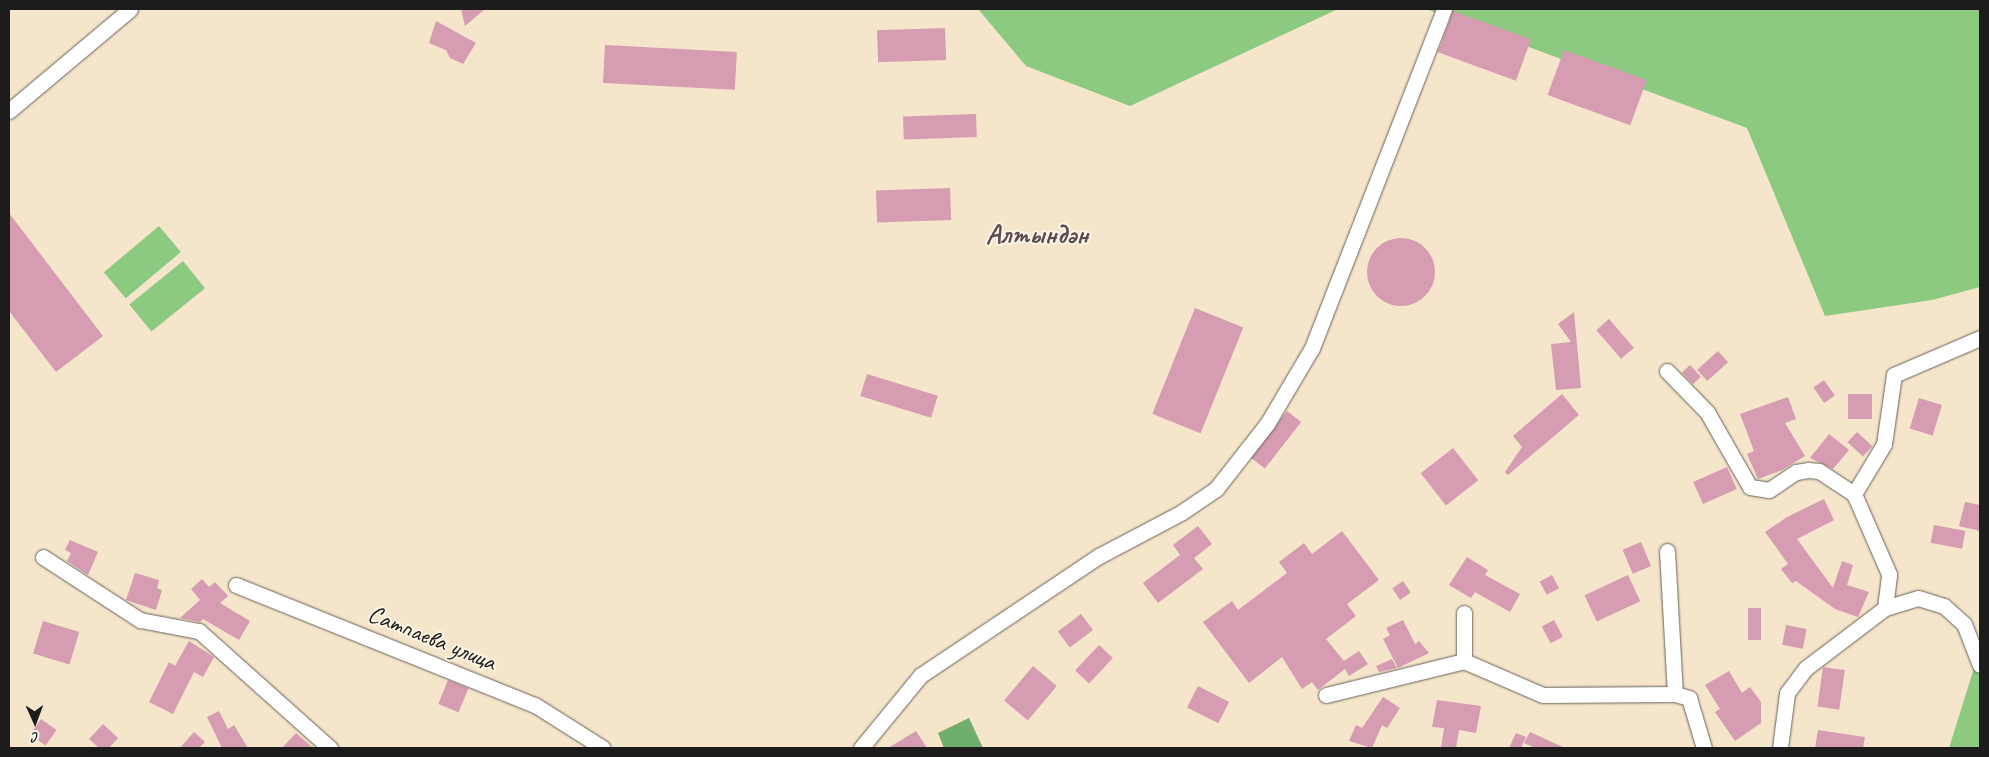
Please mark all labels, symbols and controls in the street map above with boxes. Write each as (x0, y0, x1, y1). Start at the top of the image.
district label: Алтындән (986, 217, 1088, 251)
street label: Сатпаева улица (363, 598, 501, 678)
north arrow (10, 697, 60, 747)
text: С (32, 729, 39, 746)

